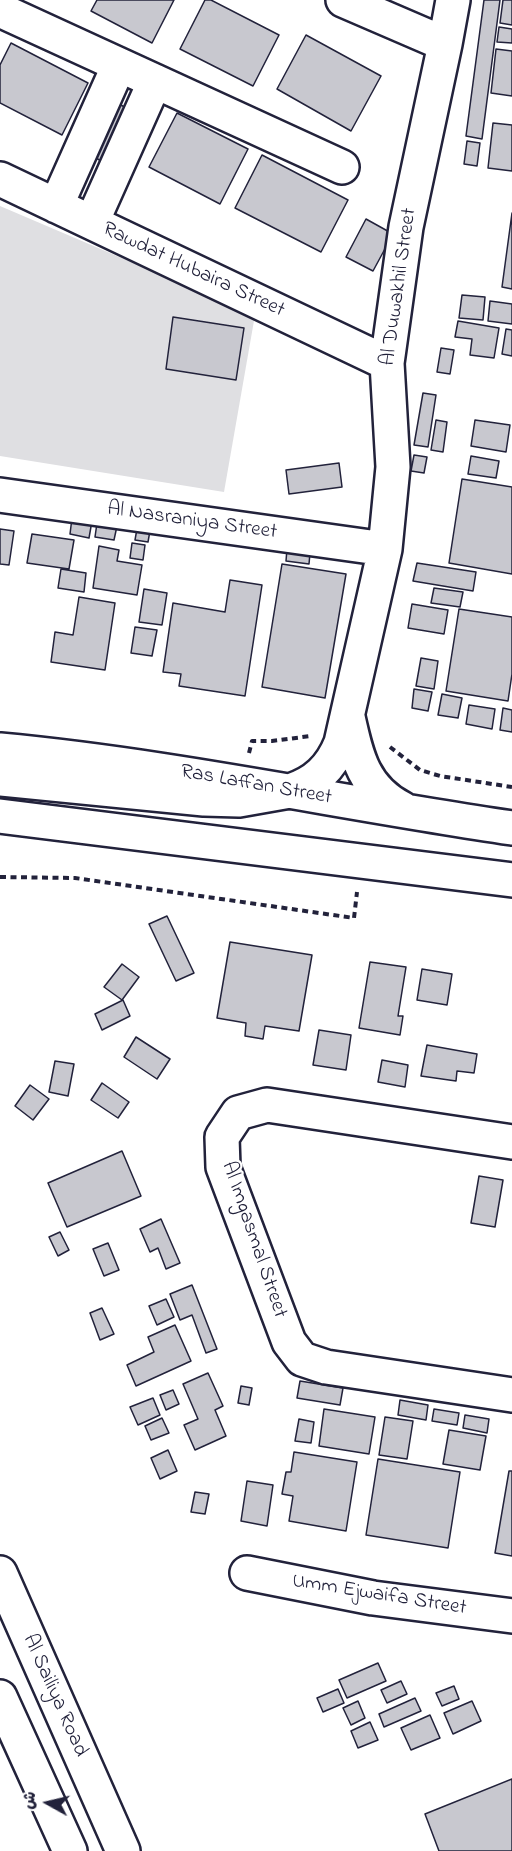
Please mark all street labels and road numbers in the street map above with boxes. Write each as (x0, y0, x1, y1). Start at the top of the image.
street label: Al Duwakhil Street (376, 207, 424, 367)
street label: Rawdat Hubaira Street (98, 218, 288, 324)
street label: Al Nasraniya Street (106, 498, 278, 546)
street label: Ras Laffan Street (179, 760, 333, 812)
street label: Al Imgasmal Street (214, 1158, 292, 1322)
street label: Umm Ejwaifa Street (290, 1570, 468, 1622)
street label: Al Sailiya Road (16, 1631, 92, 1761)

